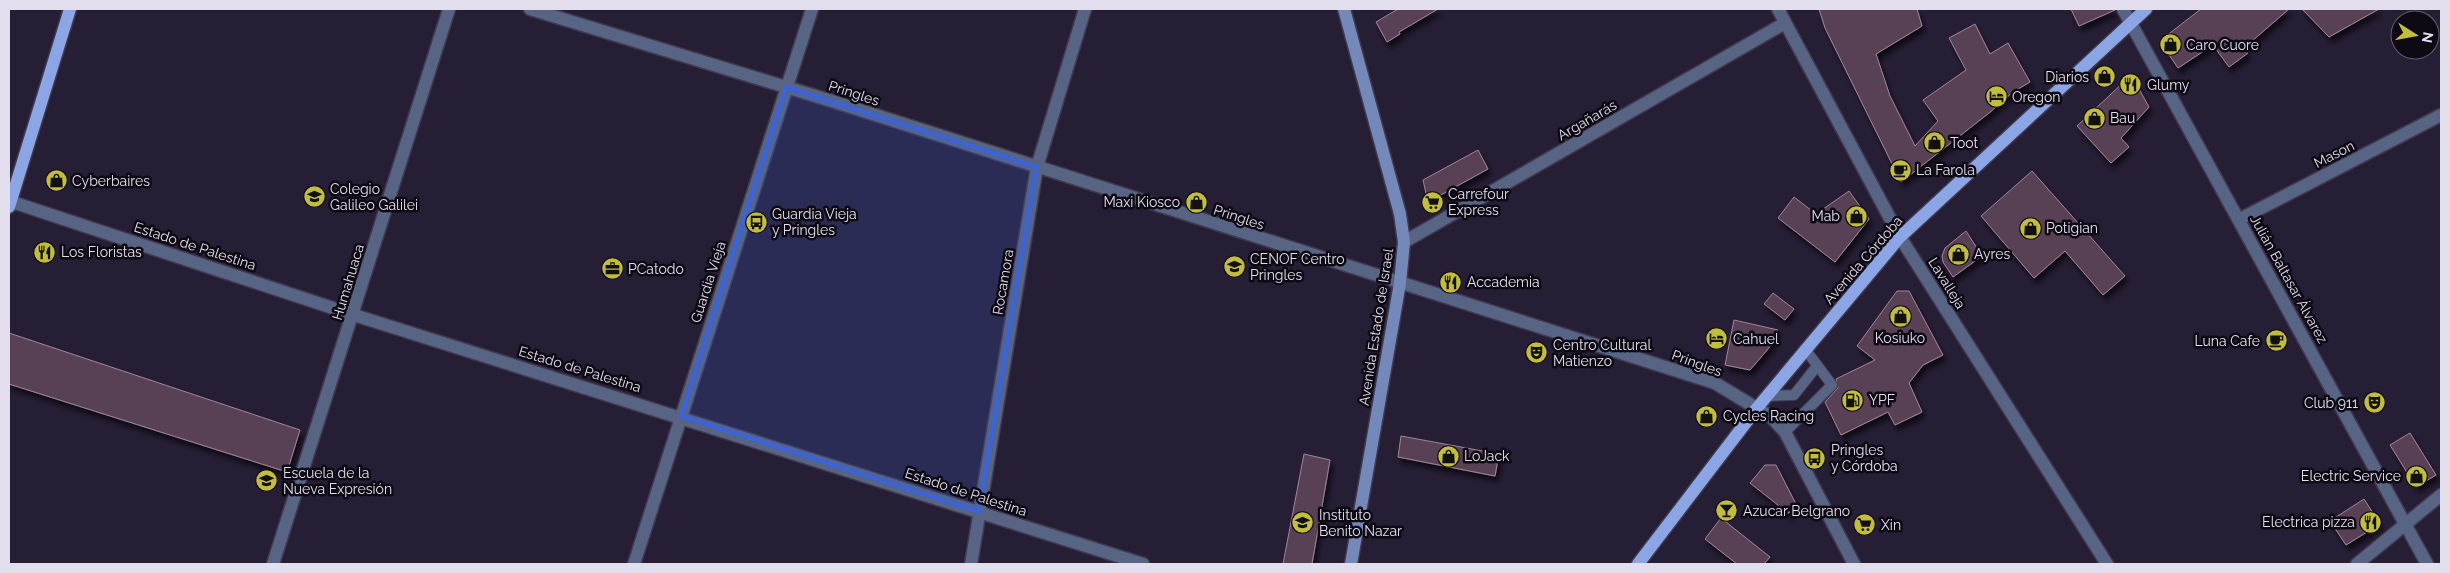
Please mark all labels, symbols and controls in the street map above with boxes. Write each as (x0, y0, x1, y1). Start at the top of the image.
north arrow (2390, 10, 2440, 60)
text: N (2419, 31, 2437, 44)
shop icon: Caro Cuore (2158, 33, 2182, 57)
place label: Caro Cuore (2186, 37, 2259, 53)
shop icon: Diarios (2093, 65, 2117, 89)
place label: Diarios (2045, 69, 2089, 85)
restaurant icon: Glumy (2119, 73, 2143, 97)
street label: Pringles (827, 77, 882, 109)
place label: Glumy (2147, 77, 2190, 93)
hotel icon: Oregon (1984, 85, 2008, 109)
place label: Oregon (2012, 89, 2061, 105)
street label: Argañarás (1555, 97, 1620, 143)
shop icon: Bau (2082, 106, 2106, 130)
place label: Bau (2110, 110, 2135, 126)
shop icon: Toot (1922, 131, 1946, 155)
place label: Toot (1950, 135, 1979, 151)
street label: Mason (2311, 137, 2357, 171)
cafe icon: La Farola (1888, 158, 1912, 182)
place label: La Farola (1916, 162, 1975, 178)
shop icon: Cyberbaires (44, 169, 68, 193)
place label: Cyberbaires (72, 173, 150, 189)
place label: Colegio Galileo Galilei (330, 181, 418, 213)
school or university icon: Colegio Galileo Galilei (302, 185, 326, 209)
place label: Carrefour Express (1448, 186, 1509, 218)
shop icon: Maxi Kiosco (1184, 190, 1208, 214)
supermarket icon: Carrefour Express (1420, 190, 1444, 214)
place label: Maxi Kiosco (1103, 194, 1180, 210)
street label: Pringles (1212, 201, 1267, 233)
shop icon: Mab (1844, 204, 1868, 228)
place label: Guardia Vieja y Pringles (772, 206, 857, 238)
place label: Mab (1812, 208, 1840, 224)
bus stop icon: Guardia Vieja y Pringles (744, 210, 768, 234)
street label: Julián Baltasar Álvarez (2247, 212, 2332, 346)
street label: Avenida Córdoba (1820, 213, 1906, 307)
shop icon: Potigian (2018, 216, 2042, 240)
street label: Estado de Palestina (132, 219, 258, 273)
place label: Potigian (2046, 220, 2098, 236)
street label: Guardia Vieja (687, 239, 729, 325)
restaurant icon: Los Floristas (33, 240, 57, 264)
street label: Humahuaca (329, 242, 367, 322)
shop icon: Ayres (1946, 242, 1970, 266)
place label: Los Floristas (61, 244, 142, 260)
place label: Ayres (1974, 246, 2010, 262)
street label: Avenida Estado de Israel (1356, 247, 1396, 407)
street label: Rocamora (989, 248, 1017, 316)
place label: CENOF Centro Pringles (1250, 251, 1345, 283)
school or university icon: CENOF Centro Pringles (1222, 255, 1246, 279)
street label: Lavalleja (1925, 255, 1969, 311)
office icon: PCatodo (600, 257, 624, 281)
place label: PCatodo (628, 261, 684, 277)
restaurant icon: Accademia (1439, 270, 1463, 294)
place label: Accademia (1467, 274, 1540, 290)
shop icon: Kosiuko (1888, 304, 1912, 328)
hotel icon: Cahuel (1705, 327, 1729, 351)
cafe icon: Luna Cafe (2264, 329, 2288, 353)
place label: Kosiuko (1875, 330, 1925, 346)
place label: Cahuel (1733, 331, 1779, 347)
place label: Luna Cafe (2194, 333, 2260, 349)
place label: Centro Cultural Matienzo (1553, 337, 1651, 369)
theatre icon: Centro Cultural Matienzo (1525, 341, 1549, 365)
street label: Estado de Palestina (517, 343, 643, 395)
street label: Pringles (1670, 347, 1725, 380)
fuel station icon: YPF (1841, 388, 1865, 412)
theatre icon: Club 911 (2362, 391, 2386, 415)
place label: YPF (1869, 392, 1895, 408)
place label: Club 911 (2304, 395, 2358, 411)
shop icon: Cycles Racing (1695, 404, 1719, 428)
place label: Cycles Racing (1723, 408, 1814, 424)
place label: Pringles y Córdoba (1831, 442, 1898, 474)
shop icon: LoJack (1436, 444, 1460, 468)
bus stop icon: Pringles y Córdoba (1803, 446, 1827, 470)
place label: LoJack (1464, 448, 1510, 464)
shop icon: Electric Service (2405, 464, 2429, 488)
place label: Escuela de la Nueva Expresión (283, 465, 392, 497)
street label: Estado de Palestina (903, 465, 1029, 519)
place label: Electric Service (2301, 468, 2401, 484)
school or university icon: Escuela de la Nueva Expresión (255, 469, 279, 493)
bar icon: Azucar Belgrano (1715, 499, 1739, 523)
place label: Azucar Belgrano (1743, 503, 1850, 519)
place label: Instituto Benito Nazar (1319, 507, 1402, 539)
restaurant icon: Electrica pizza (2359, 510, 2383, 534)
school or university icon: Instituto Benito Nazar (1291, 511, 1315, 535)
supermarket icon: Xin (1853, 513, 1877, 537)
place label: Electrica pizza (2262, 514, 2355, 530)
place label: Xin (1881, 517, 1901, 533)

